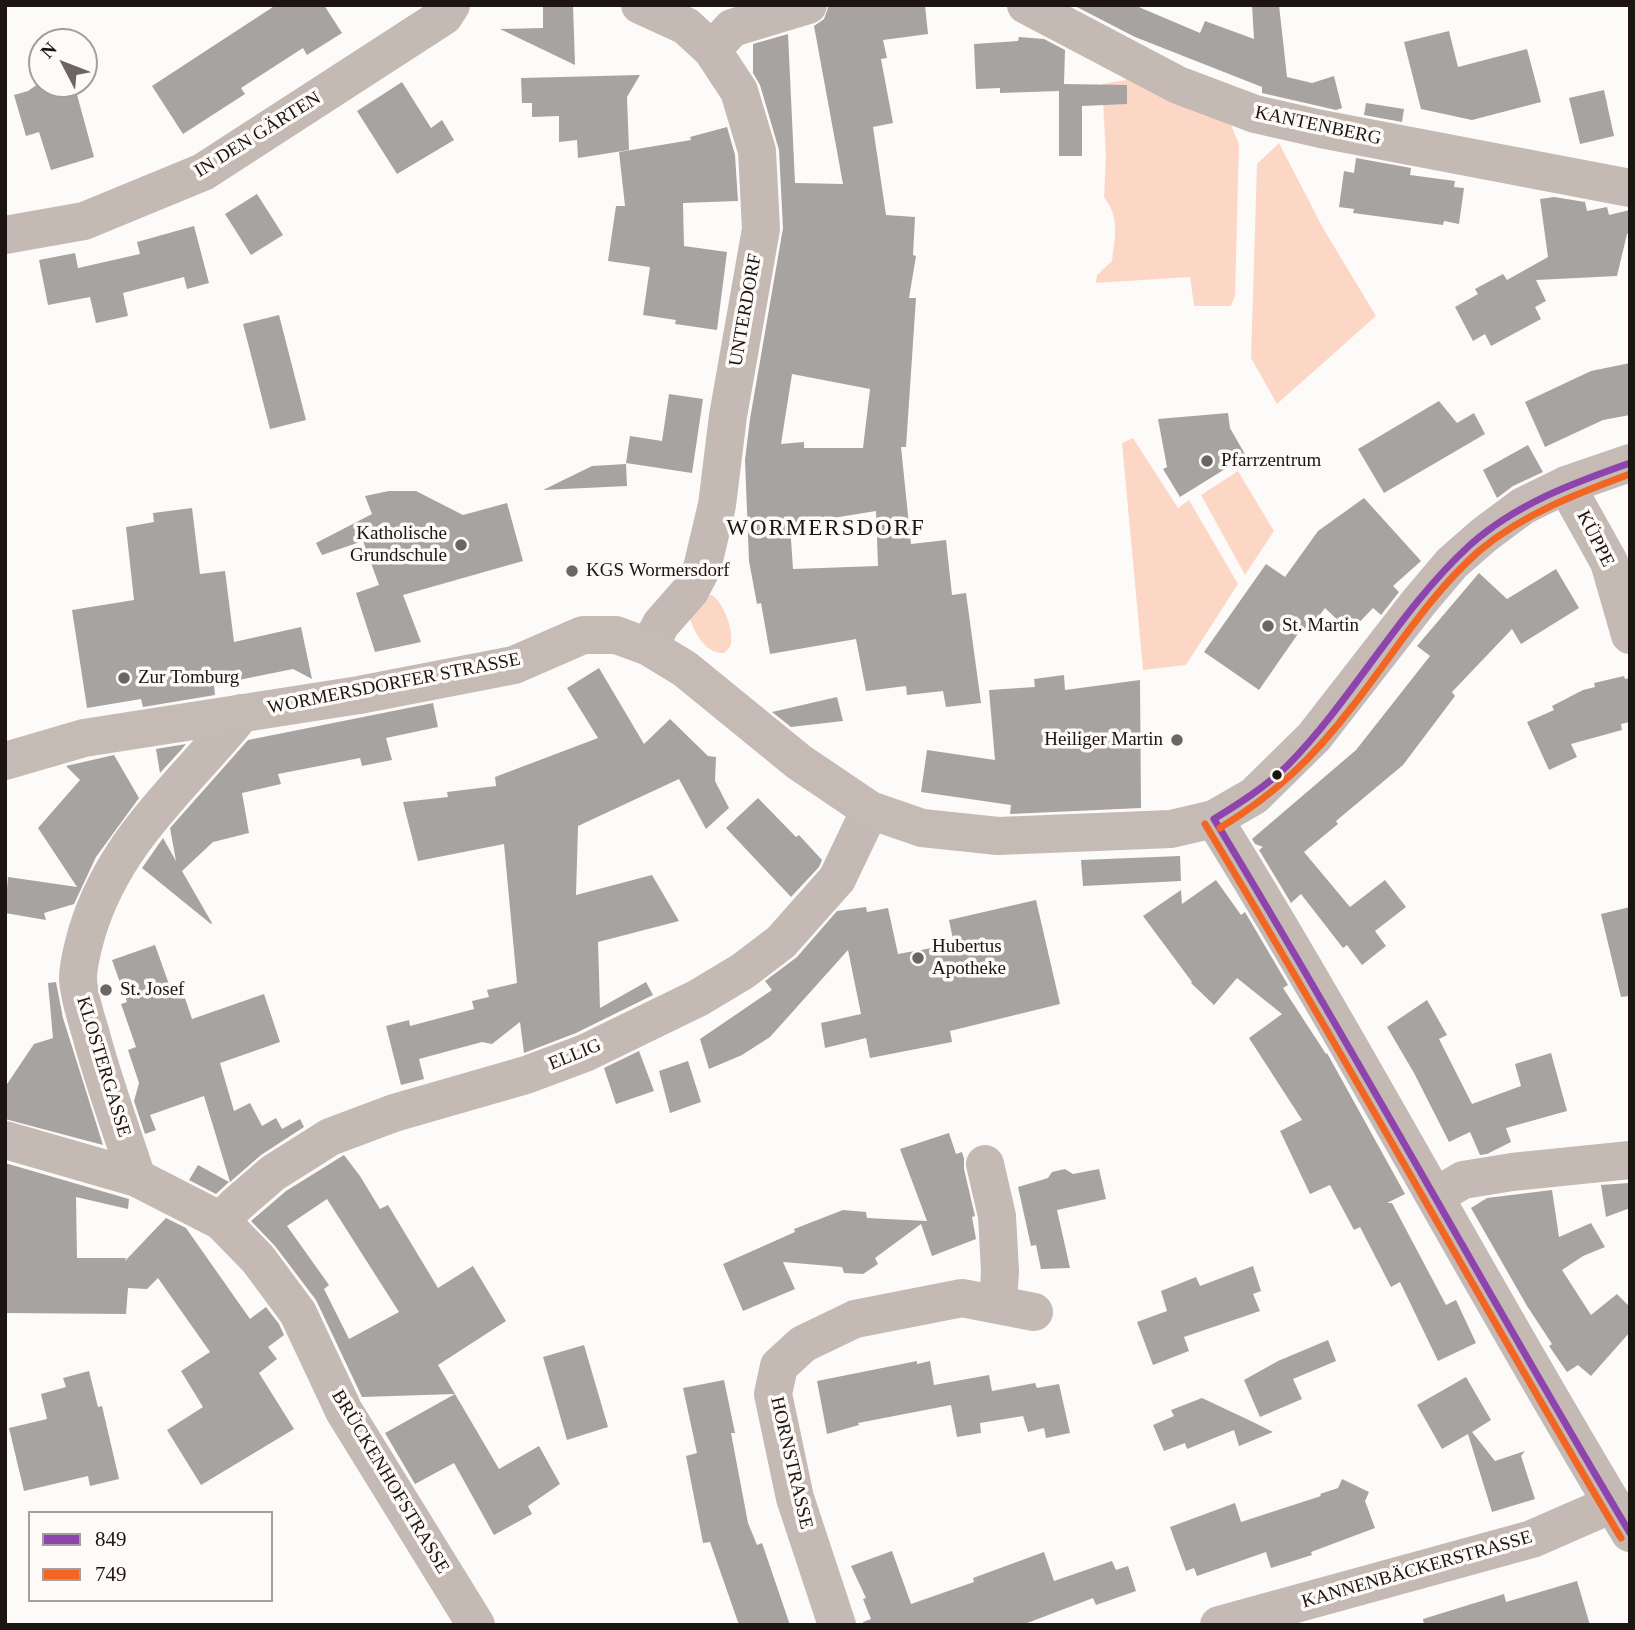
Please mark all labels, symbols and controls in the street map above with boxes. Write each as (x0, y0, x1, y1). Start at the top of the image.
north arrow (28, 28, 98, 98)
text: N (36, 38, 61, 62)
street label: IN DEN GÄRTEN (191, 87, 325, 183)
street label: KANTENBERG (1253, 101, 1383, 151)
street label: UNTERDORF (725, 252, 767, 368)
place label: Pfarrzentrum (1221, 450, 1321, 472)
marker: Pfarrzentrum (1199, 453, 1215, 469)
street label: KÜPPE (1571, 507, 1619, 571)
district label: WORMERSDORF (728, 515, 924, 543)
place label: Katholische Grundschule (350, 523, 447, 567)
marker: Katholische Grundschule (453, 537, 469, 553)
place label: KGS Wormersdorf (586, 560, 730, 582)
marker: KGS Wormersdorf (564, 563, 580, 579)
place label: St. Martin (1282, 615, 1359, 637)
marker: St. Martin (1260, 618, 1276, 634)
street label: WORMERSDORFER STRASSE (266, 648, 522, 720)
place label: Zur Tomburg (138, 667, 239, 689)
marker: Zur Tomburg (116, 670, 132, 686)
place label: Heiliger Martin (1044, 729, 1163, 751)
marker: Heiliger Martin (1169, 732, 1185, 748)
unlabelled marker (1270, 768, 1284, 782)
place label: Hubertus Apotheke (932, 936, 1006, 980)
marker: Hubertus Apotheke (910, 950, 926, 966)
place label: St. Josef (120, 979, 184, 1001)
marker: St. Josef (98, 982, 114, 998)
street label: KLOSTERGASSE (71, 994, 135, 1140)
street label: ELLIG (545, 1034, 605, 1076)
street label: BRÜCKENHOFSTRASSE (326, 1386, 454, 1578)
street label: HORNSTRASSE (765, 1395, 817, 1531)
legend (28, 1511, 273, 1602)
street label: KANNENBÄCKERSTRASSE (1299, 1526, 1535, 1614)
text: 849 (95, 1527, 127, 1551)
text: 749 (95, 1562, 127, 1586)

